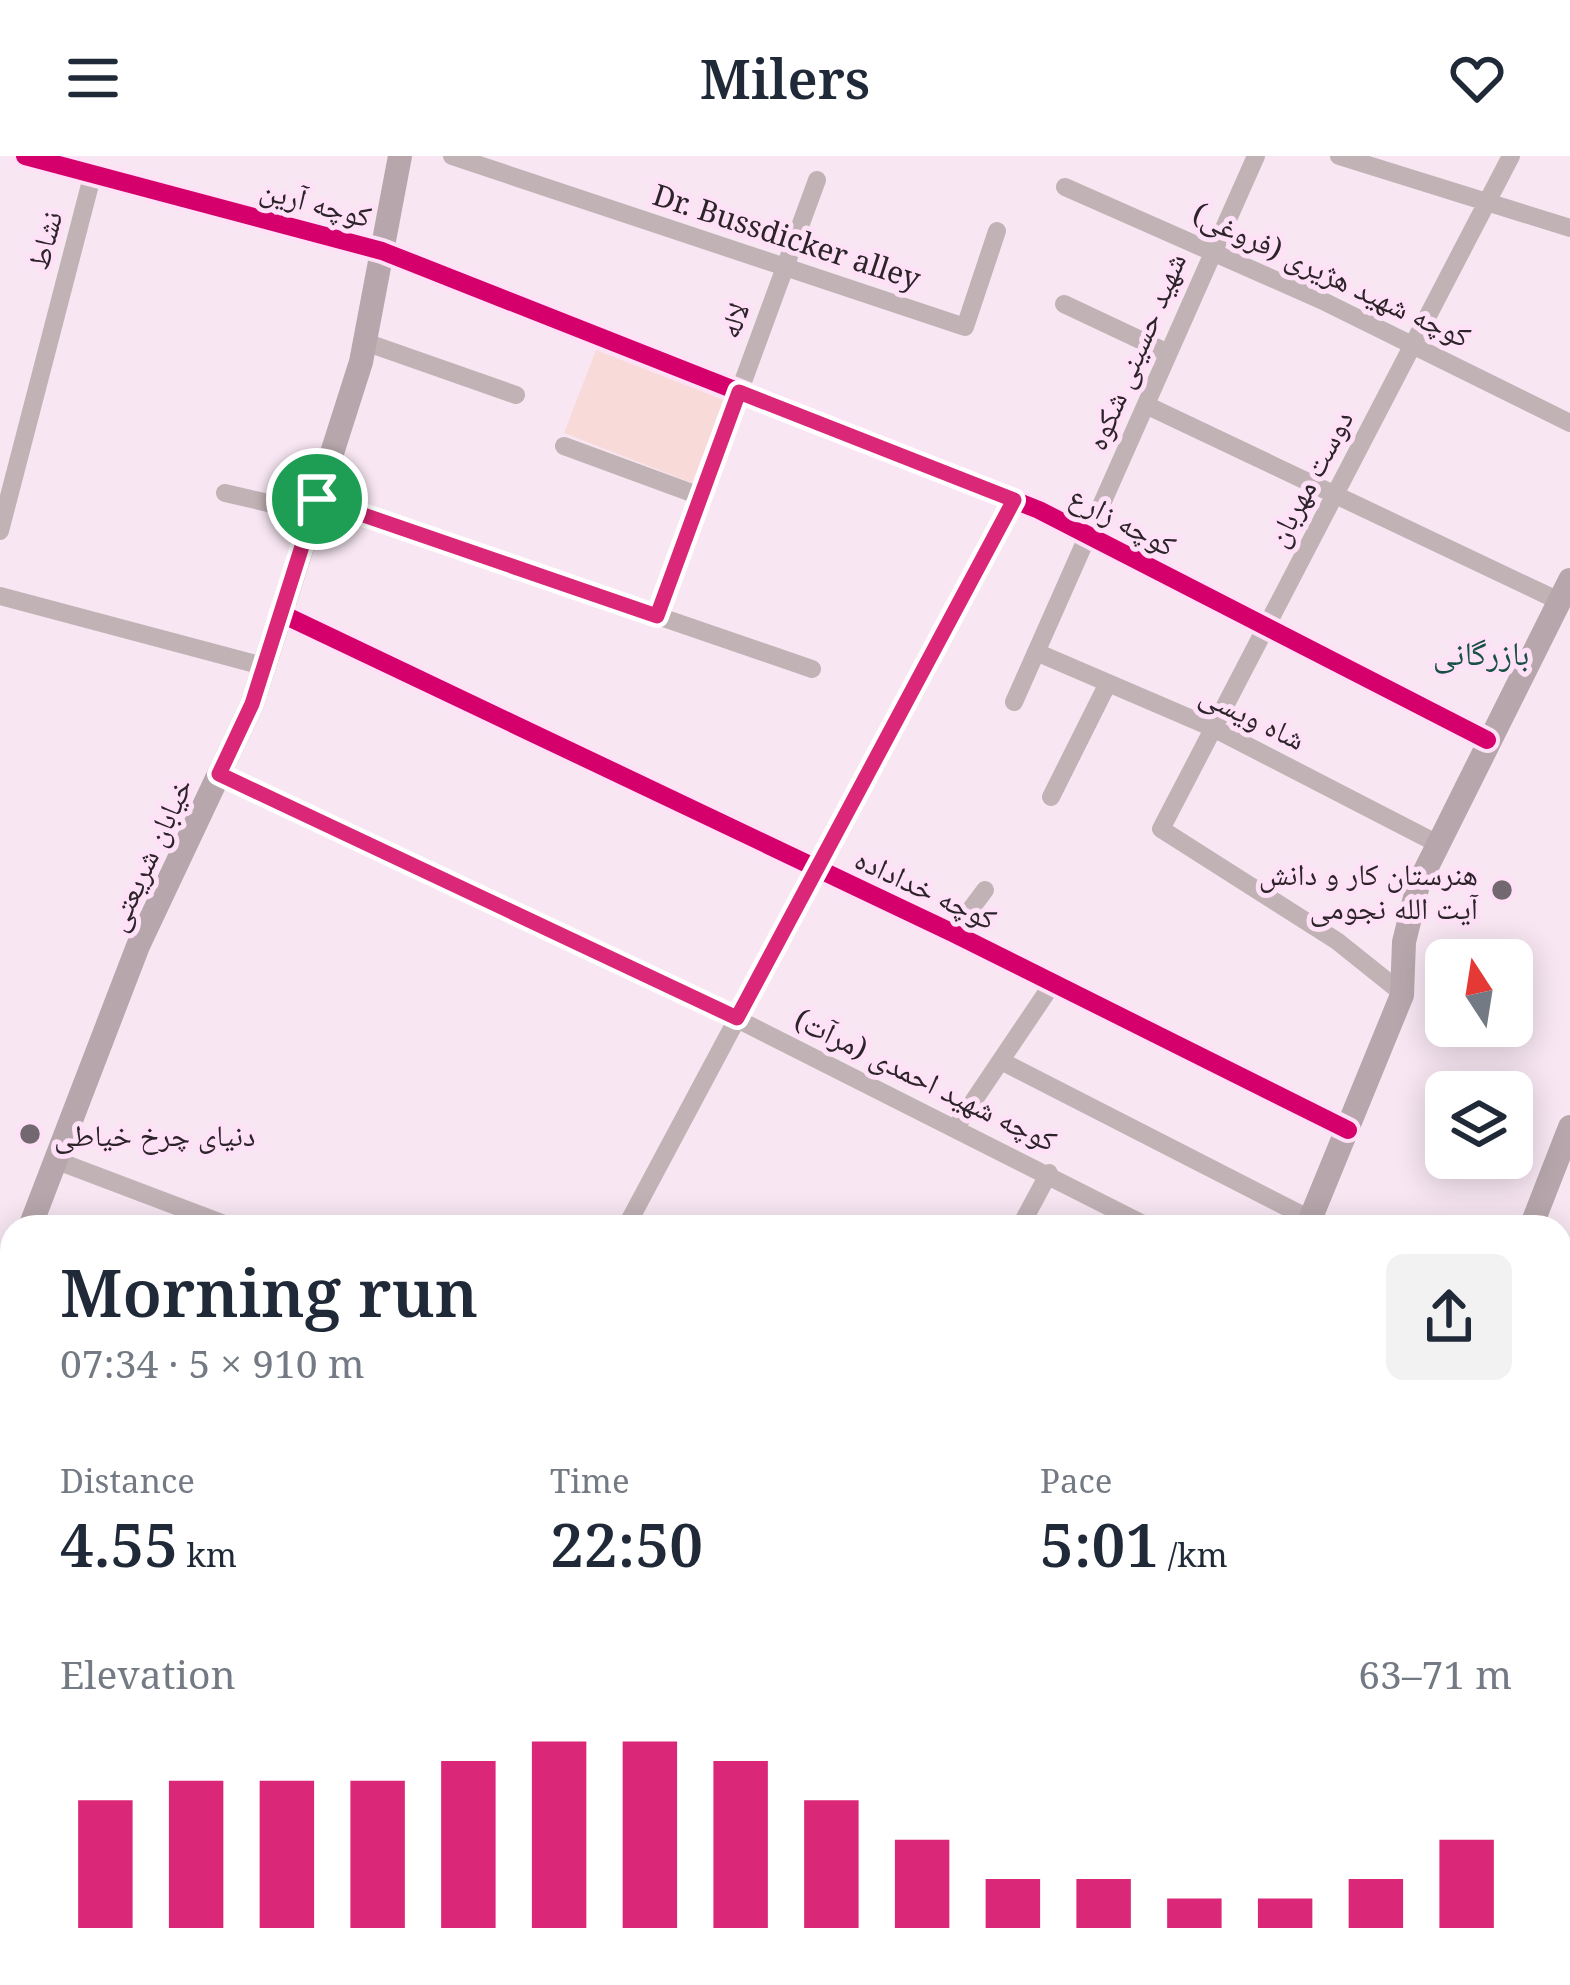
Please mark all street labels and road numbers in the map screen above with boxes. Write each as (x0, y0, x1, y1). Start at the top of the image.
street label: کوچه آرین (256, 168, 376, 236)
street label: Dr. Bussdicker alley (648, 173, 926, 299)
street label: کوچه شهید هژیری (فروغی) (1186, 192, 1478, 356)
street label: نشاط (17, 206, 71, 274)
street label: شهید حسینی شکوه (1075, 246, 1195, 456)
street label: لاله (708, 296, 758, 344)
street label: دوست مهربان (1256, 403, 1362, 553)
street label: کوچه زارع (1062, 475, 1184, 565)
street label: شاه ویسی (1194, 673, 1312, 759)
street label: خیابان شریعتی (95, 771, 201, 937)
street label: کوچه خداداده (849, 837, 1003, 939)
street label: کوچه شهید احمدی (مرآت) (788, 998, 1064, 1160)

